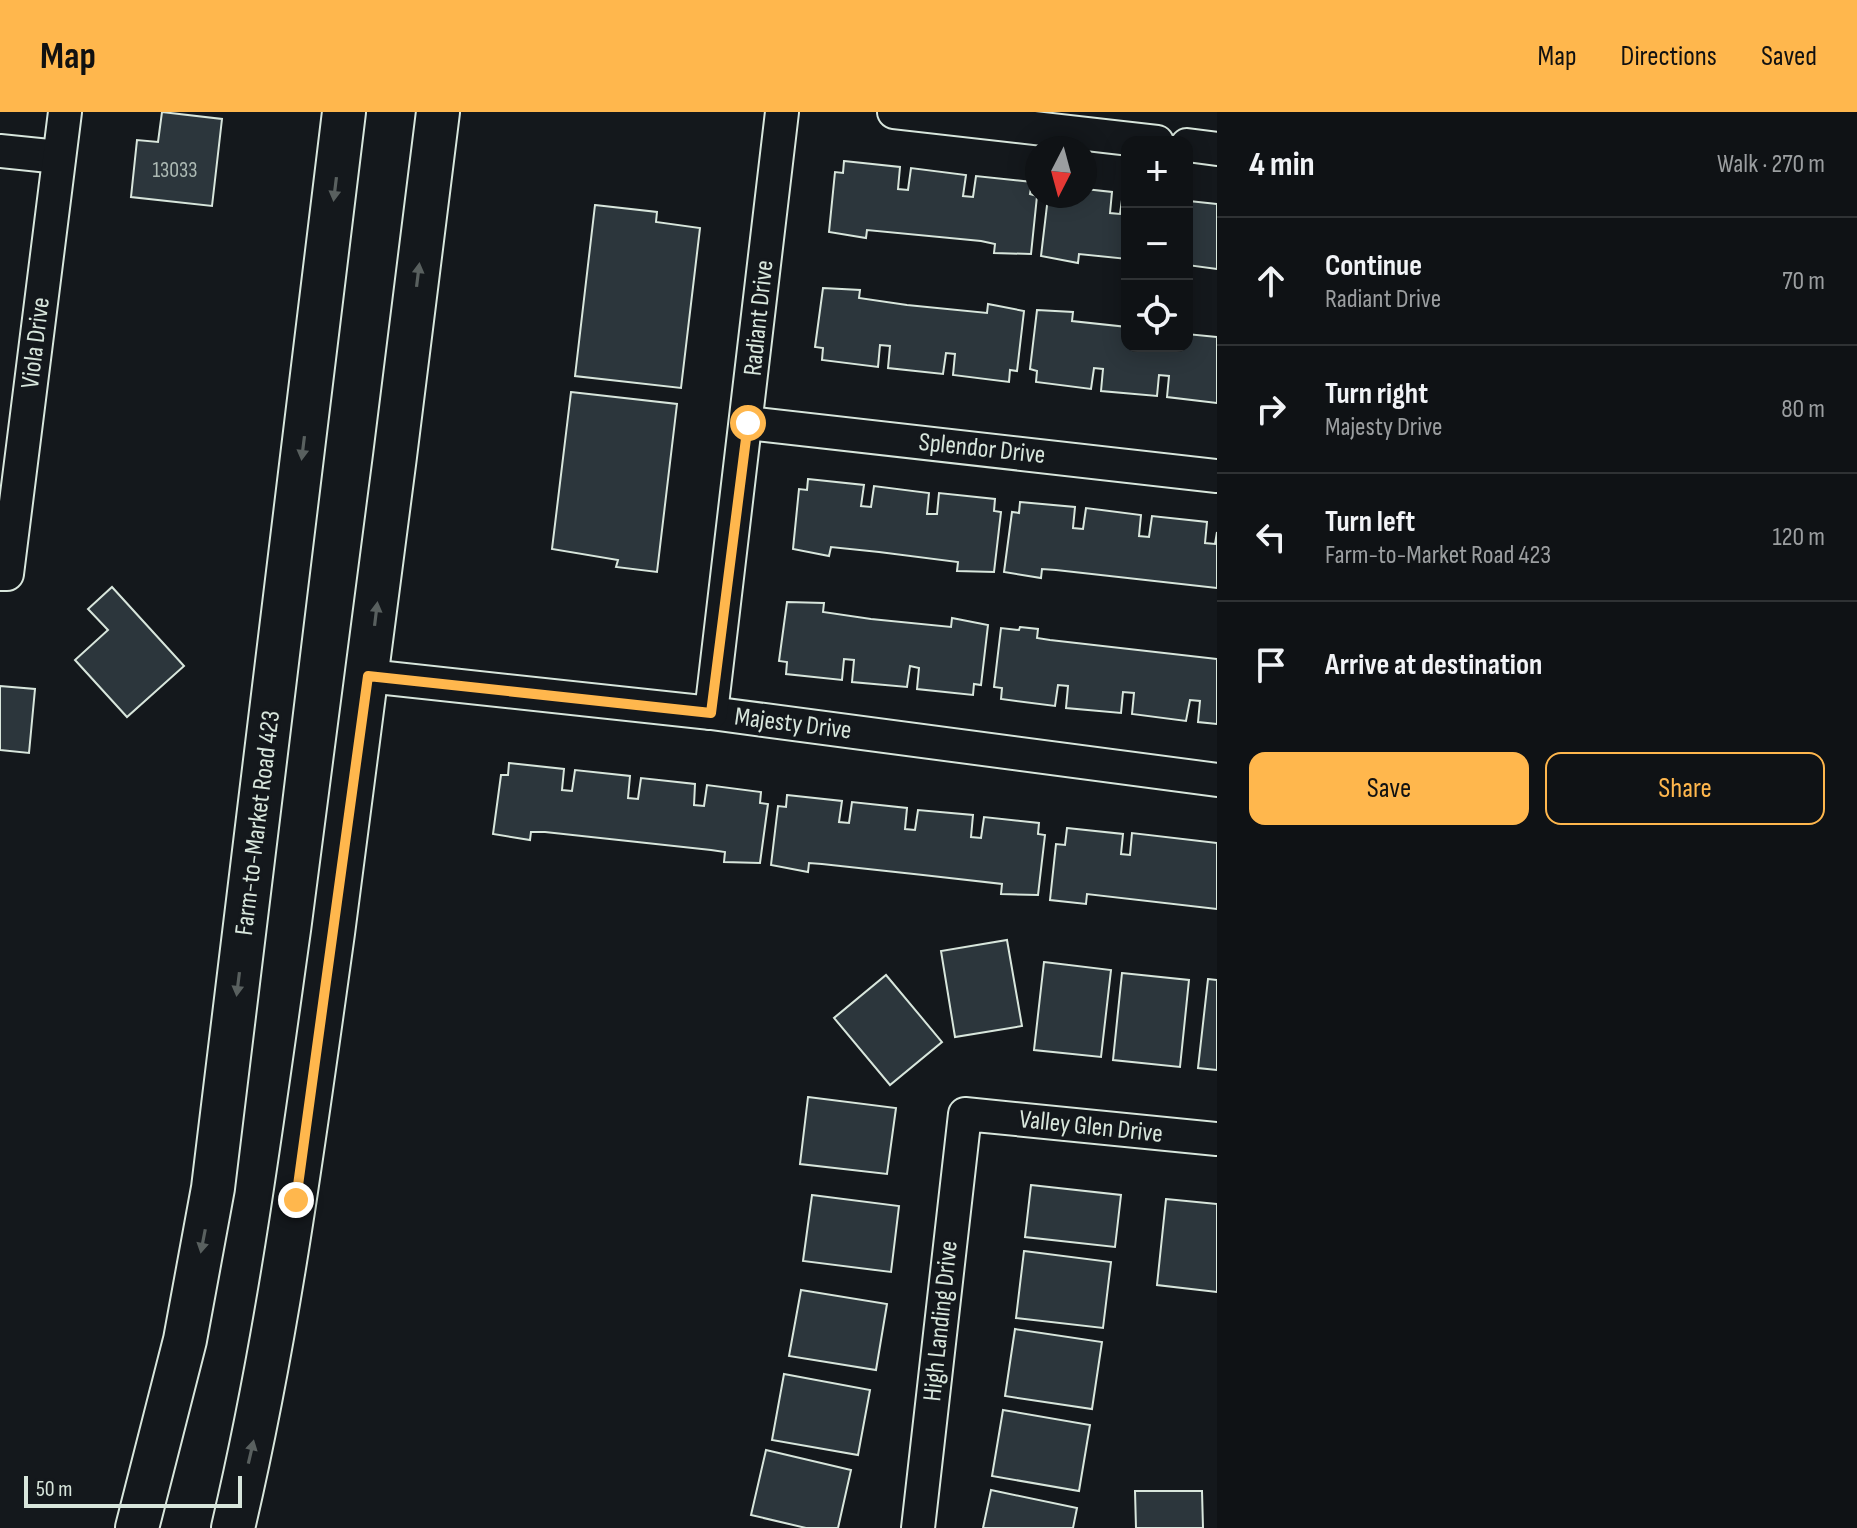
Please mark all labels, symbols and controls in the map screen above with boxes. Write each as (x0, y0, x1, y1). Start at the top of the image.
text: Map (40, 34, 96, 79)
text: Map (1538, 40, 1577, 73)
text: Directions (1621, 40, 1717, 73)
text: Saved (1761, 40, 1817, 73)
north arrow (1025, 136, 1097, 208)
map controls (1121, 136, 1193, 352)
button: + (1121, 136, 1193, 208)
text: 4 min (1249, 144, 1315, 185)
text: Walk · 270 m (1717, 149, 1825, 180)
house number: 13033 (152, 157, 198, 184)
one-way arrow (328, 177, 341, 202)
button: − (1121, 208, 1193, 280)
text: Continue (1325, 248, 1422, 284)
street label: Radiant Drive (738, 259, 780, 377)
icon: ahead (1249, 259, 1293, 303)
one-way arrow (411, 262, 424, 287)
text: 70 m (1782, 266, 1825, 297)
button: locate (1121, 280, 1193, 352)
text: Radiant Drive (1325, 284, 1441, 315)
street label: Viola Drive (15, 296, 57, 390)
text: Turn right (1325, 376, 1428, 412)
icon: right (1249, 387, 1293, 431)
text: 80 m (1781, 394, 1825, 425)
route start (730, 405, 766, 441)
text: Majesty Drive (1325, 412, 1442, 443)
street label: Splendor Drive (917, 427, 1047, 471)
one-way arrow (297, 435, 310, 460)
text: Turn left (1325, 504, 1415, 540)
icon: left (1249, 515, 1293, 559)
text: 120 m (1772, 522, 1825, 553)
text: Farm-to-Market Road 423 (1325, 540, 1551, 571)
one-way arrow (369, 601, 382, 626)
icon: arrive (1249, 643, 1293, 687)
text: Arrive at destination (1325, 647, 1542, 683)
street label: Majesty Drive (733, 701, 853, 747)
street label: Farm-to-Market Road 423 (229, 709, 287, 937)
button: Save (1249, 752, 1529, 825)
button: Share (1545, 752, 1825, 825)
one-way arrow (231, 971, 244, 996)
street label: Valley Glen Drive (1018, 1104, 1164, 1150)
route end (278, 1182, 314, 1218)
one-way arrow (196, 1229, 209, 1254)
street label: High Landing Drive (917, 1239, 965, 1403)
one-way arrow (245, 1439, 257, 1464)
scale bar (24, 1472, 242, 1508)
text: 50 m (36, 1476, 72, 1503)

